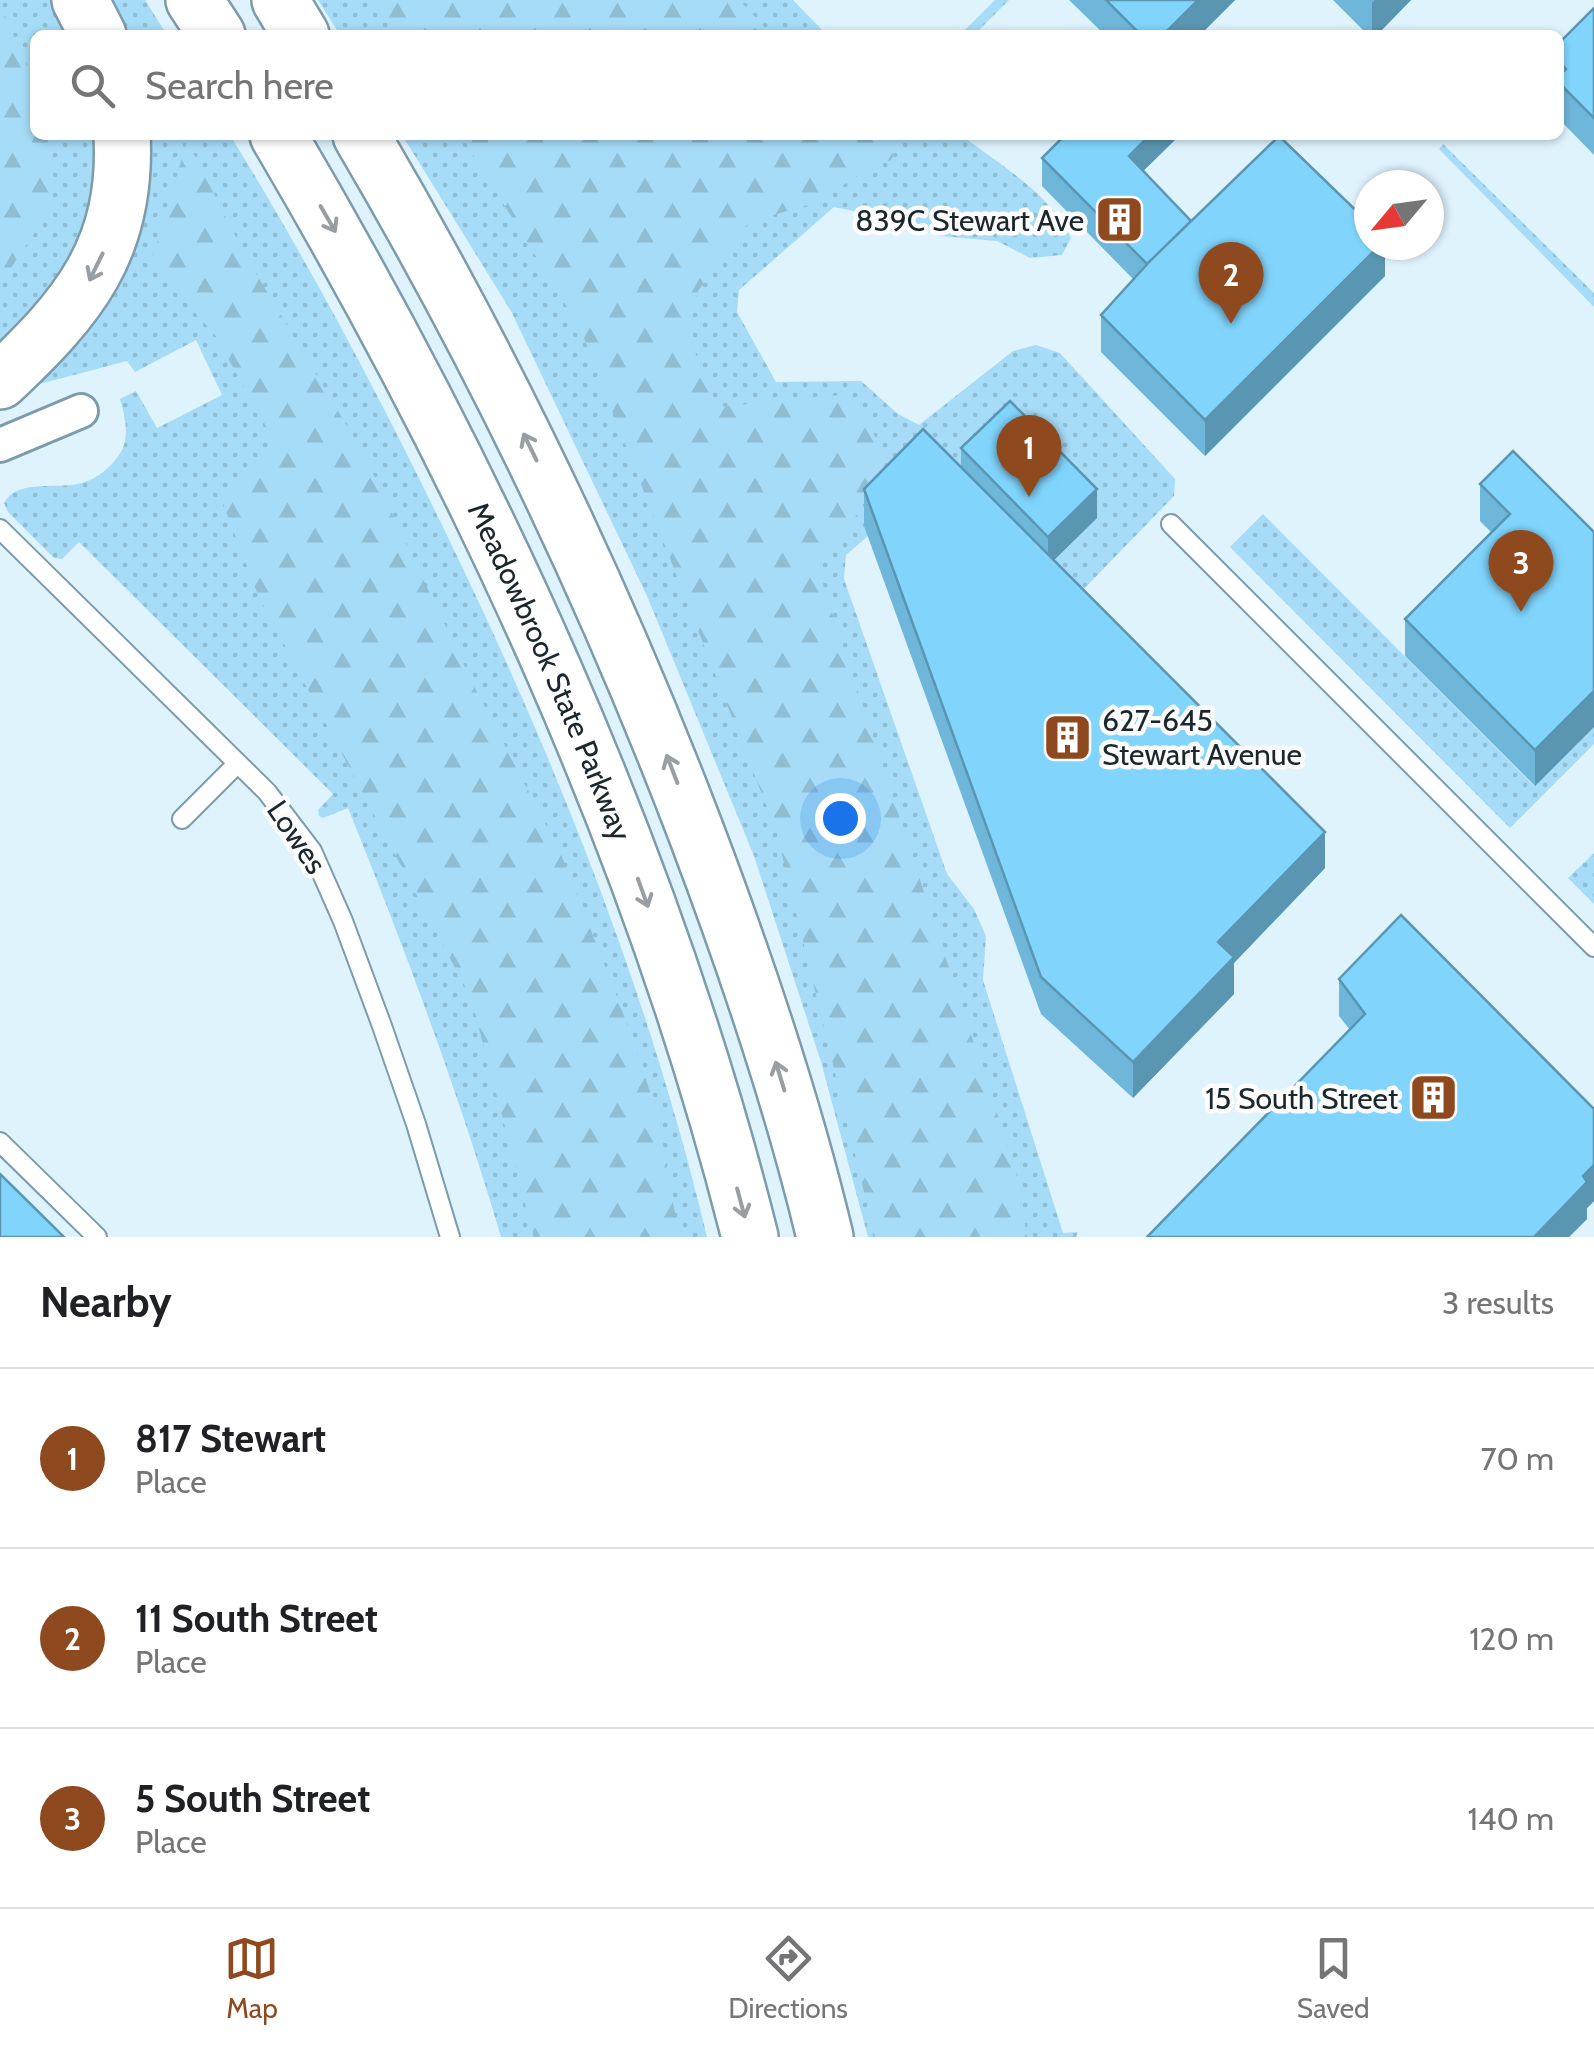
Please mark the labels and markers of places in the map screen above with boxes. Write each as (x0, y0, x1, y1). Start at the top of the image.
building icon: 839C Stewart Ave (1093, 194, 1145, 246)
place label: 839C Stewart Ave (855, 202, 1084, 239)
pin: 2 (1198, 242, 1264, 324)
pin: 1 (996, 414, 1062, 497)
pin: 3 (1488, 530, 1554, 612)
place label: 627-645 Stewart Avenue (1102, 702, 1302, 773)
building icon: 627-645 Stewart Avenue (1041, 711, 1093, 763)
building icon: 15 South Street (1407, 1072, 1459, 1124)
place label: 15 South Street (1205, 1080, 1398, 1117)

